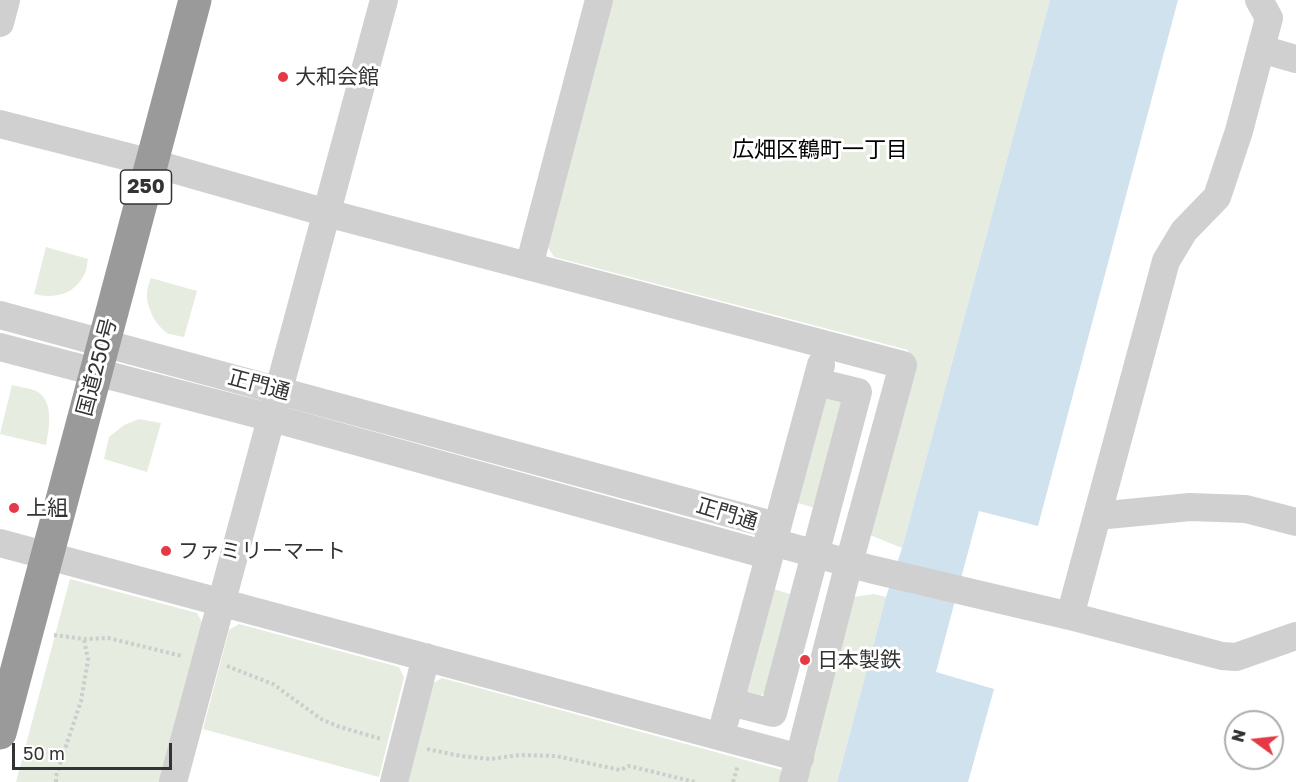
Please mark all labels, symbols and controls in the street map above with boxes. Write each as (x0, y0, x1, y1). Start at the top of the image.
place label: 大和会館 (295, 64, 379, 90)
marker: 大和会館 (276, 70, 290, 84)
district label: 広畑区鶴町一丁目 (732, 137, 908, 163)
road number: 250 (120, 170, 172, 204)
street label: 国道250号 (72, 315, 122, 419)
street label: 正門通 (225, 365, 293, 405)
street label: 正門通 (693, 493, 761, 535)
place label: 上組 (26, 495, 68, 521)
marker: 上組 (7, 501, 21, 515)
place label: ファミリーマート (178, 538, 346, 564)
marker: ファミリーマート (159, 544, 173, 558)
place label: 日本製鉄 (817, 647, 901, 673)
marker: 日本製鉄 (798, 653, 812, 667)
north arrow (1224, 710, 1284, 770)
text: N (1227, 727, 1250, 744)
scale bar (15, 731, 176, 769)
text: 50 m (23, 742, 65, 764)

